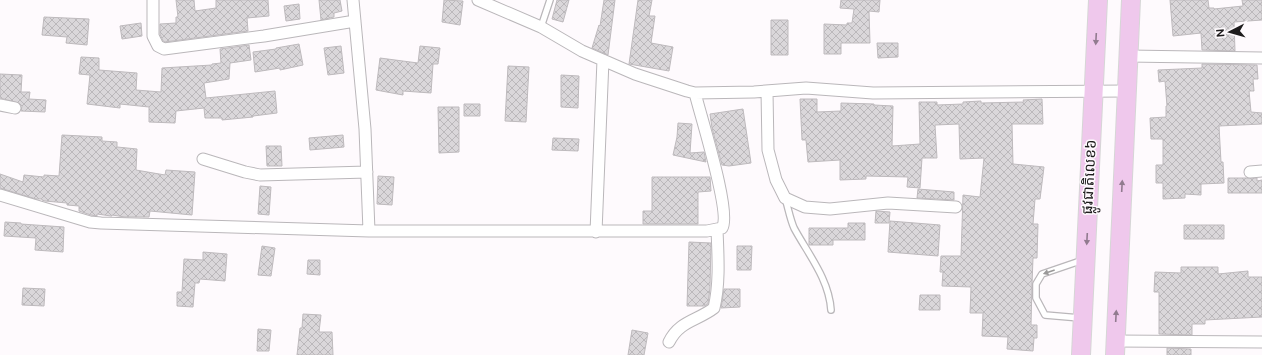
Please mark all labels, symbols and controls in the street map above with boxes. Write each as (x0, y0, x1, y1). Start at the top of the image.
north arrow (1210, 12, 1250, 52)
text: N (1214, 28, 1227, 38)
one-way arrow (1093, 33, 1099, 46)
street label: ផ្លូវជាតិលេខ៦ (1078, 139, 1104, 215)
one-way arrow (1119, 180, 1126, 192)
one-way arrow (1083, 233, 1090, 245)
one-way arrow (1042, 269, 1054, 275)
one-way arrow (1113, 310, 1120, 322)

